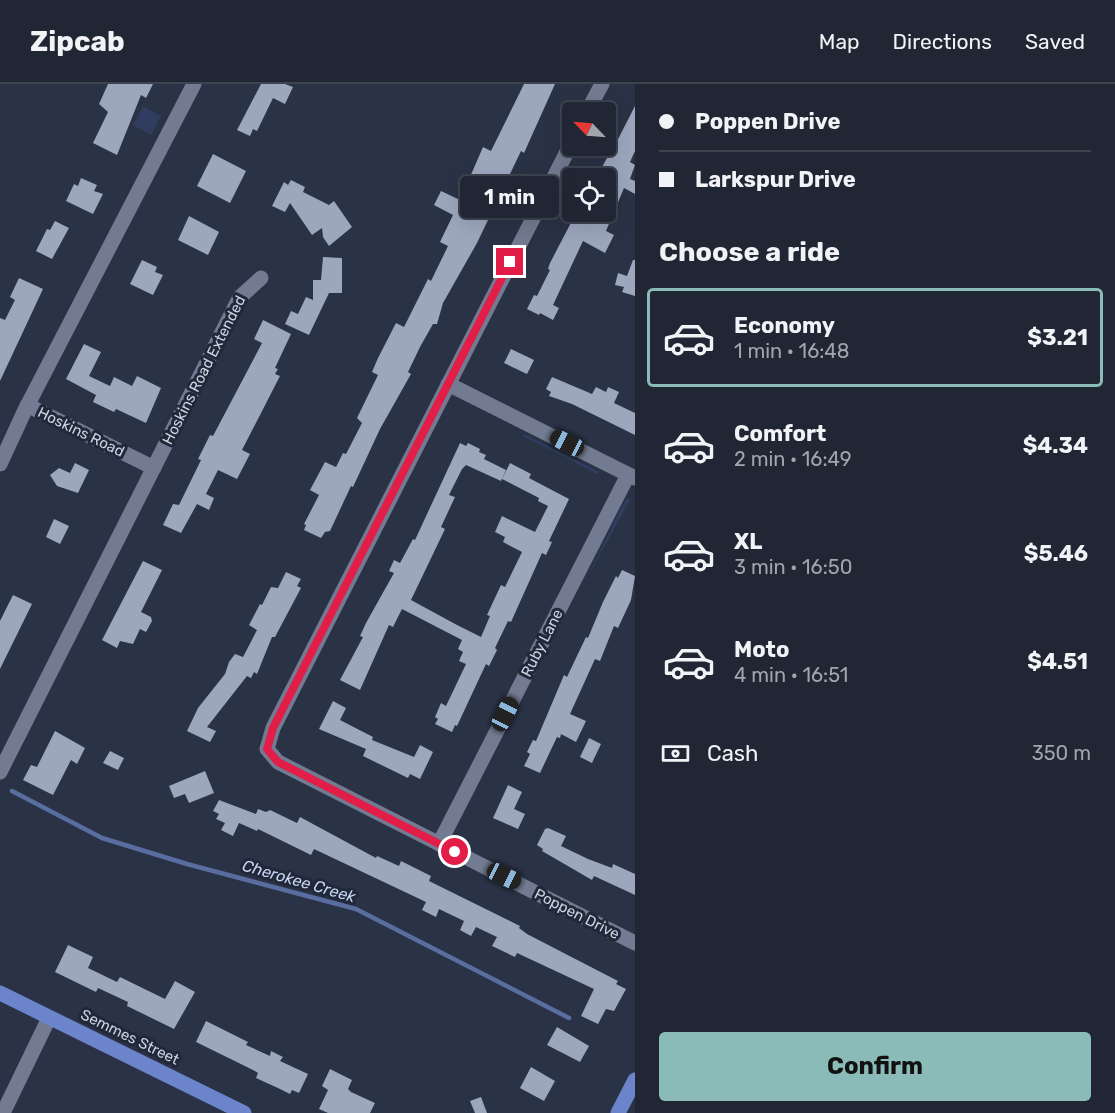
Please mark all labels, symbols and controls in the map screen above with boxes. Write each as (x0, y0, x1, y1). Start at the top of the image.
text: Zipcab (30, 25, 125, 58)
text: Map (819, 29, 860, 54)
text: Directions (893, 29, 992, 54)
text: Saved (1025, 29, 1085, 54)
north arrow (562, 102, 616, 156)
map controls (562, 102, 616, 222)
text: Poppen Drive (695, 108, 841, 135)
text: Larkspur Drive (695, 166, 856, 193)
button: locate (562, 168, 616, 222)
callout: 1 min (460, 175, 560, 217)
text: 1 min (484, 185, 535, 209)
text: Choose a ride (659, 236, 840, 268)
route end (496, 248, 523, 275)
street label: Hoskins Road Extended (159, 293, 249, 447)
icon: car (662, 311, 716, 365)
text: Economy (734, 312, 835, 339)
text: $3.21 (1027, 324, 1088, 351)
text: 1 min · 16:48 (734, 339, 849, 363)
street label: Hoskins Road (35, 403, 127, 461)
icon: car (662, 419, 716, 473)
text: Comfort (734, 420, 826, 447)
car (547, 427, 587, 459)
text: $4.34 (1023, 432, 1088, 459)
text: 2 min · 16:49 (734, 447, 852, 471)
icon: car (662, 527, 716, 581)
text: XL (734, 528, 762, 555)
text: $5.46 (1024, 540, 1088, 567)
text: 3 min · 16:50 (734, 555, 852, 579)
street label: Ruby Lane (517, 606, 567, 680)
icon: car (662, 635, 716, 689)
text: Moto (734, 636, 789, 663)
text: $4.51 (1027, 648, 1088, 675)
text: 4 min · 16:51 (734, 663, 848, 687)
car (489, 694, 521, 734)
icon: cash (659, 737, 692, 770)
text: Cash (707, 740, 758, 767)
text: 350 m (1032, 741, 1091, 765)
route start (441, 838, 468, 865)
water label: Cherokee Creek (240, 856, 359, 906)
car (484, 860, 524, 892)
street label: Poppen Drive (531, 885, 623, 943)
street label: Semmes Street (78, 1005, 182, 1069)
button: Confirm (659, 1032, 1091, 1101)

